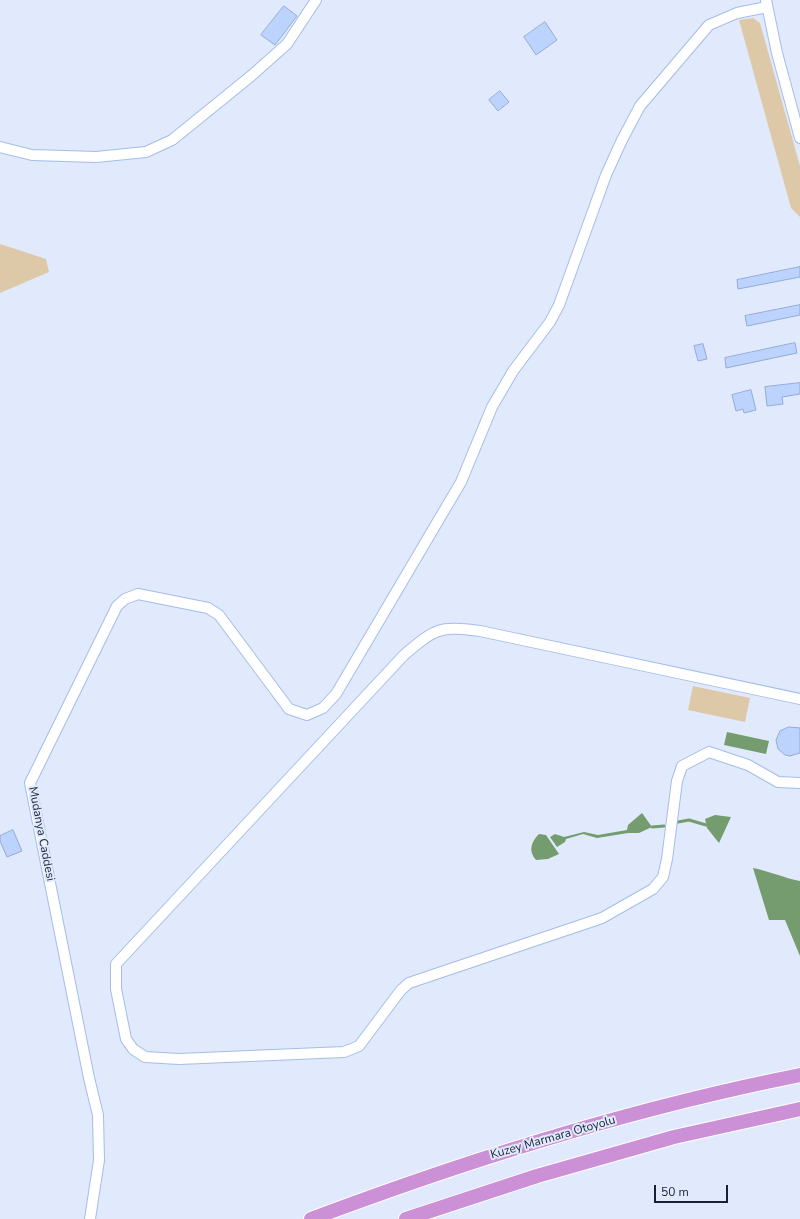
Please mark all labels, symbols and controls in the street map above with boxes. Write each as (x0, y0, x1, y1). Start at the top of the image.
street label: Mudanya Caddesi (25, 786, 57, 882)
street label: Kuzey Marmara Otoyolu (489, 1113, 617, 1163)
scale bar (656, 1177, 730, 1203)
text: 50 m (661, 1184, 689, 1200)

